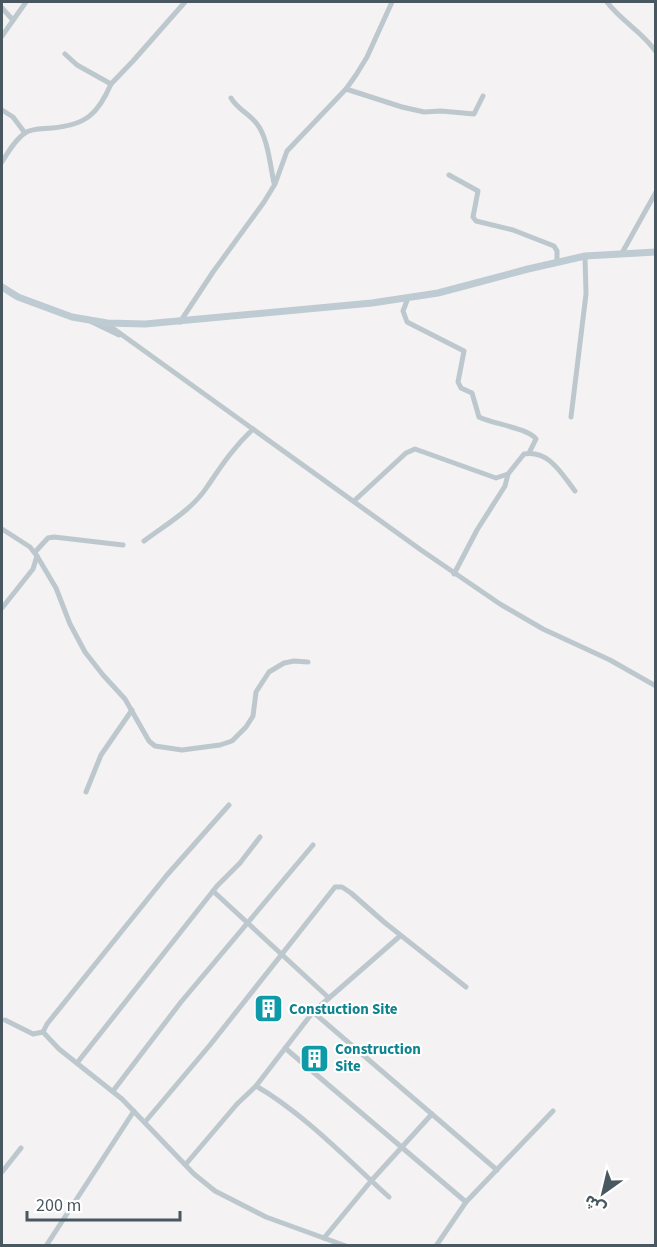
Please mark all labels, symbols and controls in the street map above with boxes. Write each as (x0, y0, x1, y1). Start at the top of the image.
building icon: Constuction Site (252, 993, 284, 1025)
place label: Constuction Site (289, 999, 398, 1020)
place label: Construction Site (335, 1039, 421, 1077)
building icon: Construction Site (298, 1042, 330, 1074)
north arrow (573, 1163, 633, 1223)
scale bar (27, 1184, 180, 1222)
text: ش (580, 1189, 610, 1220)
text: 200 m (36, 1193, 81, 1218)

